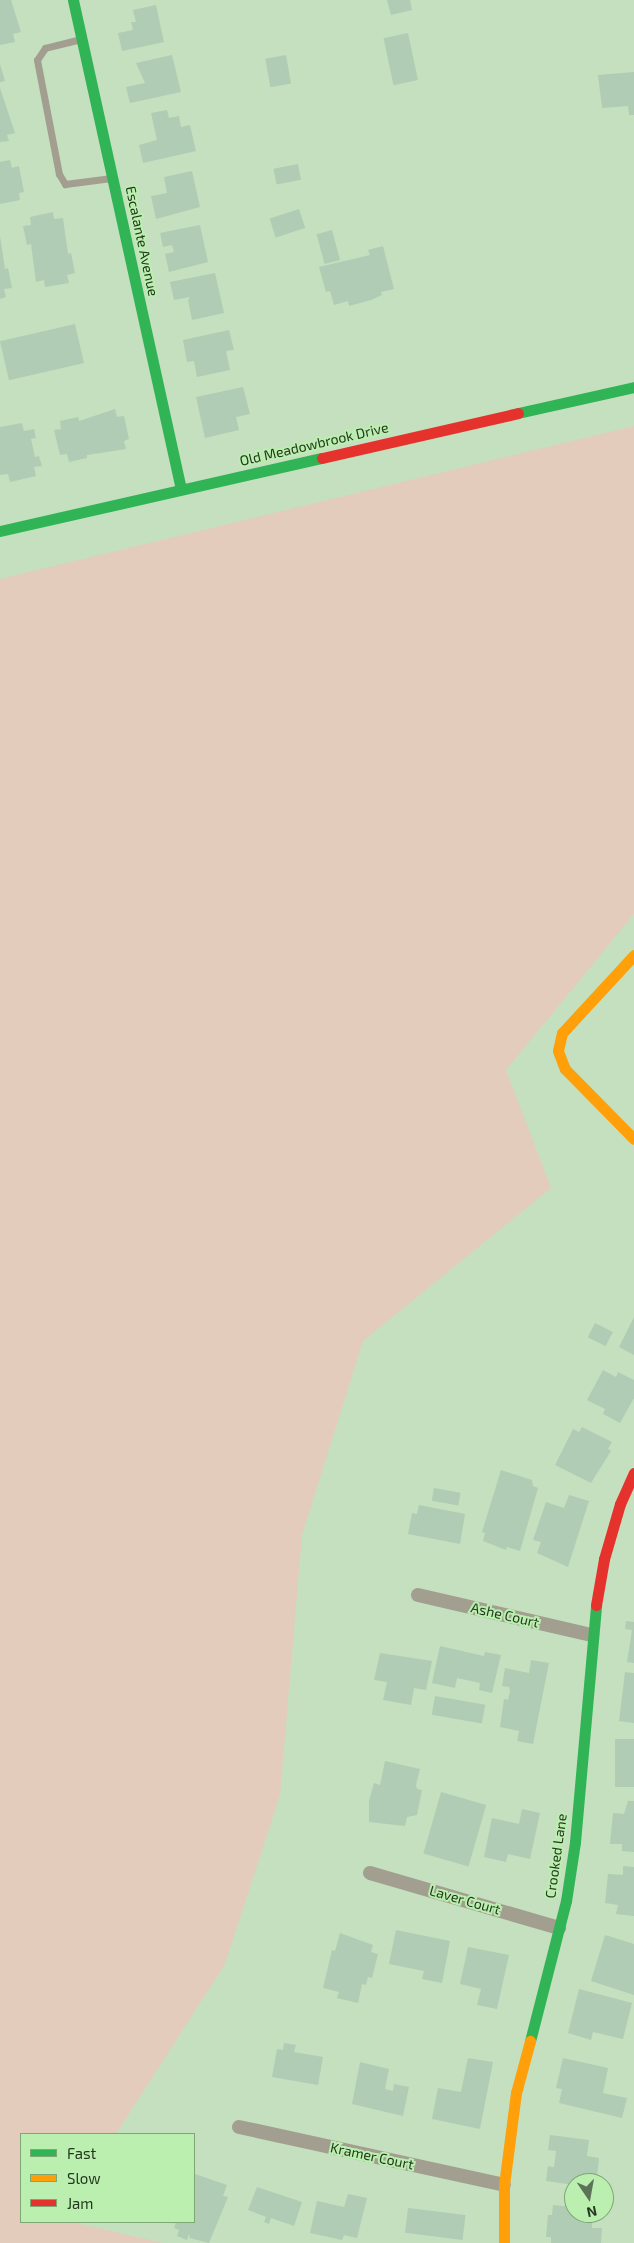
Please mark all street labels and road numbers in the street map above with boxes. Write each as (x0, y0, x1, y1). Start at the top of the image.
street label: Escalante Avenue (122, 184, 162, 298)
street label: Old Meadowbrook Drive (238, 419, 390, 469)
street label: Ashe Court (469, 1599, 541, 1631)
street label: Crooked Lane (542, 1813, 570, 1899)
street label: Laver Court (427, 1882, 503, 1918)
street label: Kramer Court (329, 2139, 415, 2173)

